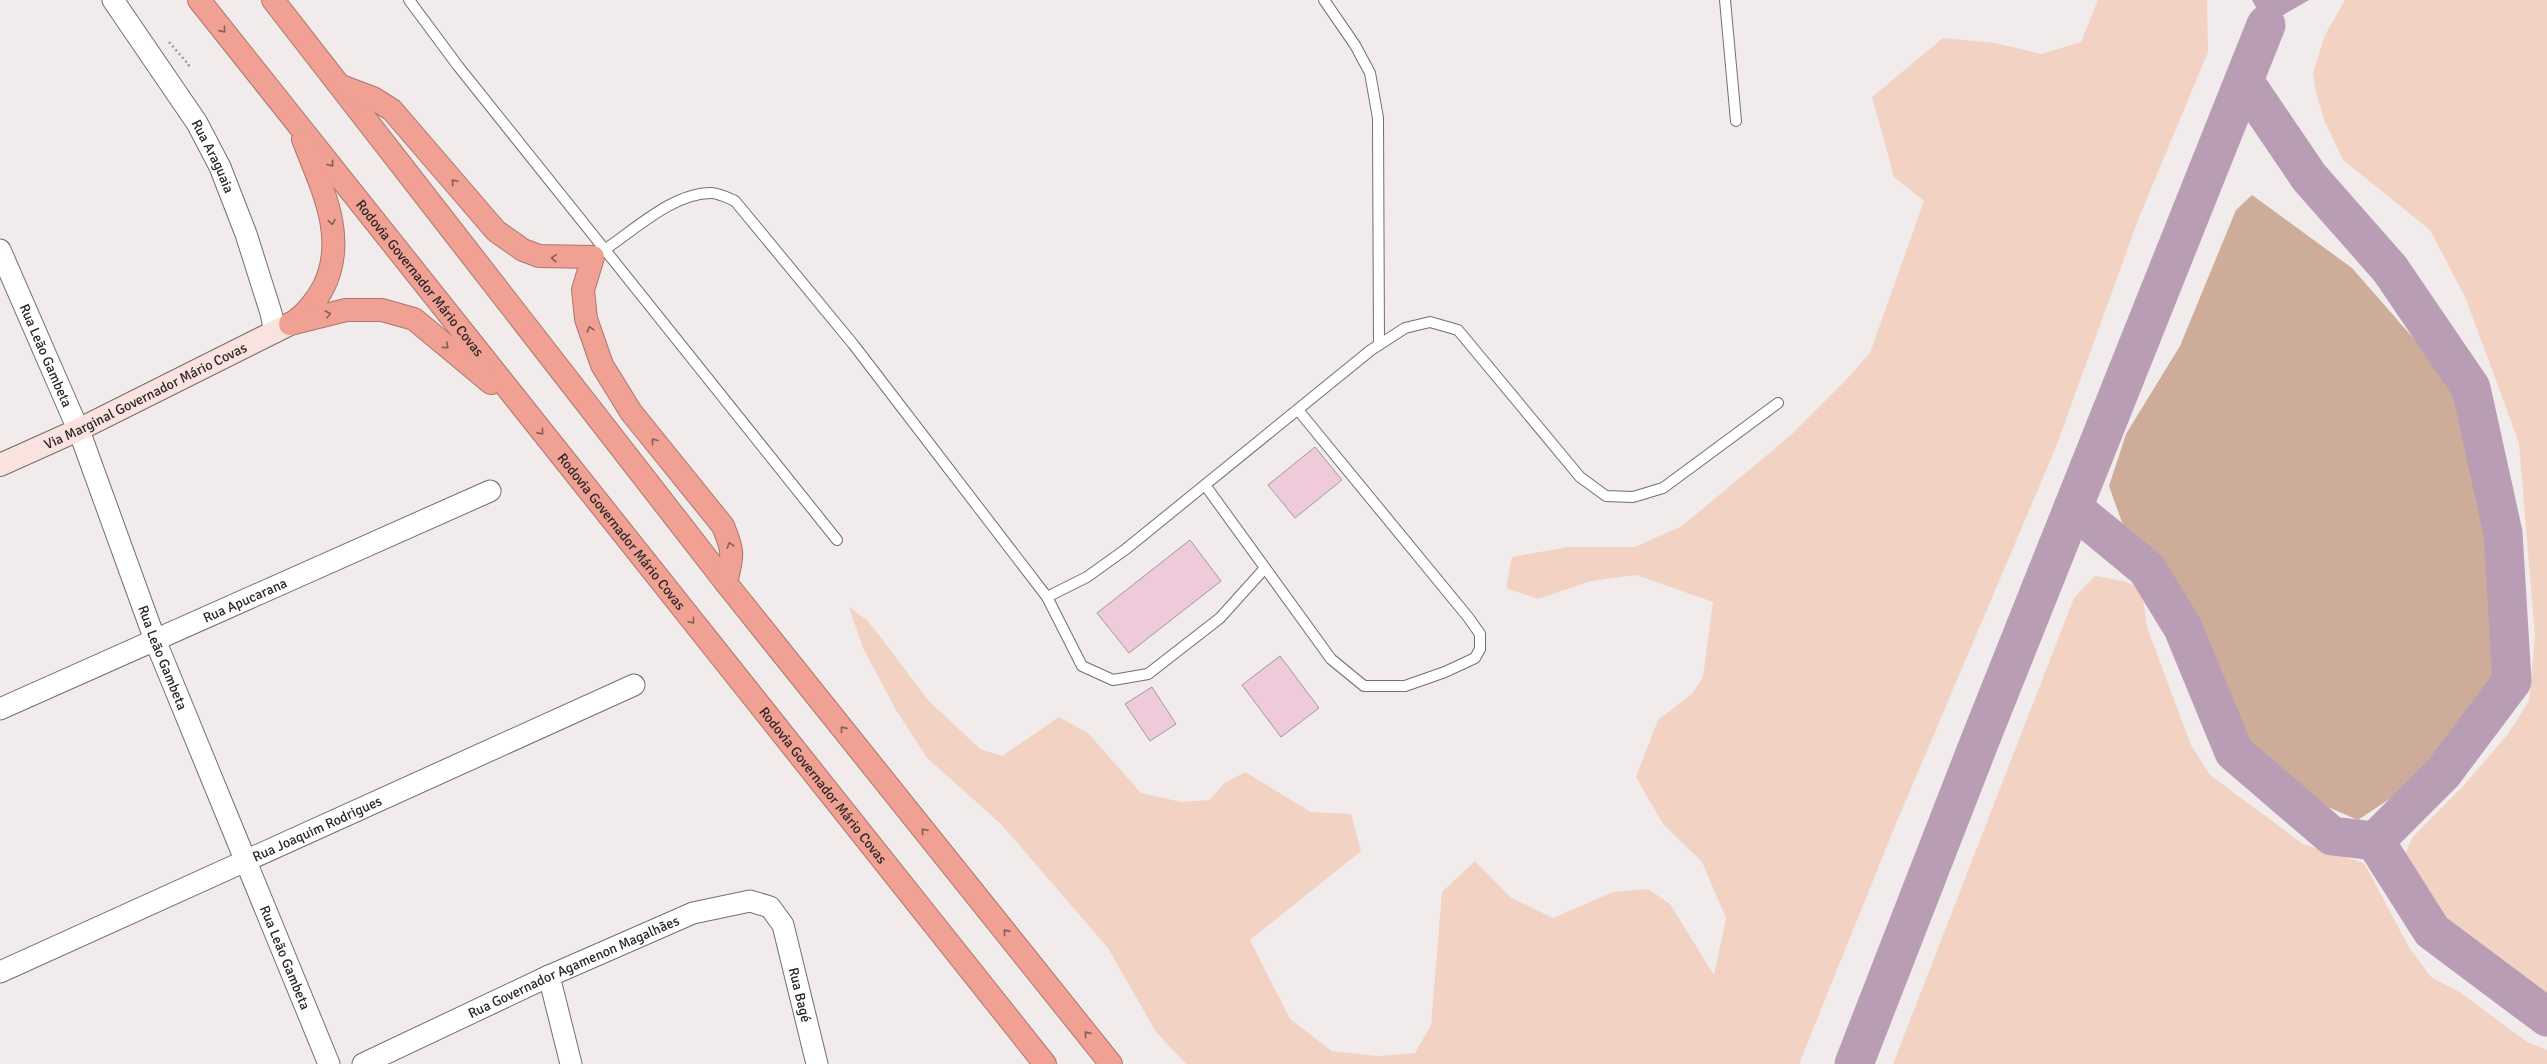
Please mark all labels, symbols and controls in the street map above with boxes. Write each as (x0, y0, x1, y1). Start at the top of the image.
one-way arrow (219, 26, 226, 33)
street label: Rua Araguaia (188, 117, 238, 196)
one-way arrow (326, 160, 333, 167)
one-way arrow (451, 179, 458, 187)
street label: Rodovia Governador Mário Covas (352, 196, 487, 360)
one-way arrow (327, 219, 336, 225)
one-way arrow (551, 253, 557, 262)
street label: Rua Leão Gambeta (16, 301, 76, 410)
one-way arrow (325, 311, 331, 319)
one-way arrow (586, 326, 595, 333)
street label: Via Marginal Governador Mário Covas (41, 339, 249, 453)
one-way arrow (442, 342, 449, 349)
one-way arrow (537, 427, 544, 434)
one-way arrow (651, 439, 658, 446)
street label: Rodovia Governador Mário Covas (554, 450, 689, 613)
one-way arrow (726, 542, 735, 549)
street label: Rua Apucarana (200, 574, 290, 626)
street label: Rua Leão Gambeta (135, 603, 191, 712)
one-way arrow (687, 616, 694, 623)
street label: Rodovia Governador Mário Covas (756, 703, 891, 867)
one-way arrow (841, 727, 848, 734)
street label: Rua Joaquim Rodrigues (250, 792, 384, 865)
one-way arrow (922, 828, 929, 835)
street label: Rua Leão Gambeta (256, 903, 314, 1012)
street label: Rua Governador Agamenon Magalhães (465, 912, 682, 1022)
one-way arrow (1003, 930, 1010, 937)
street label: Rua Bagé (785, 965, 815, 1024)
one-way arrow (1084, 1031, 1091, 1038)

